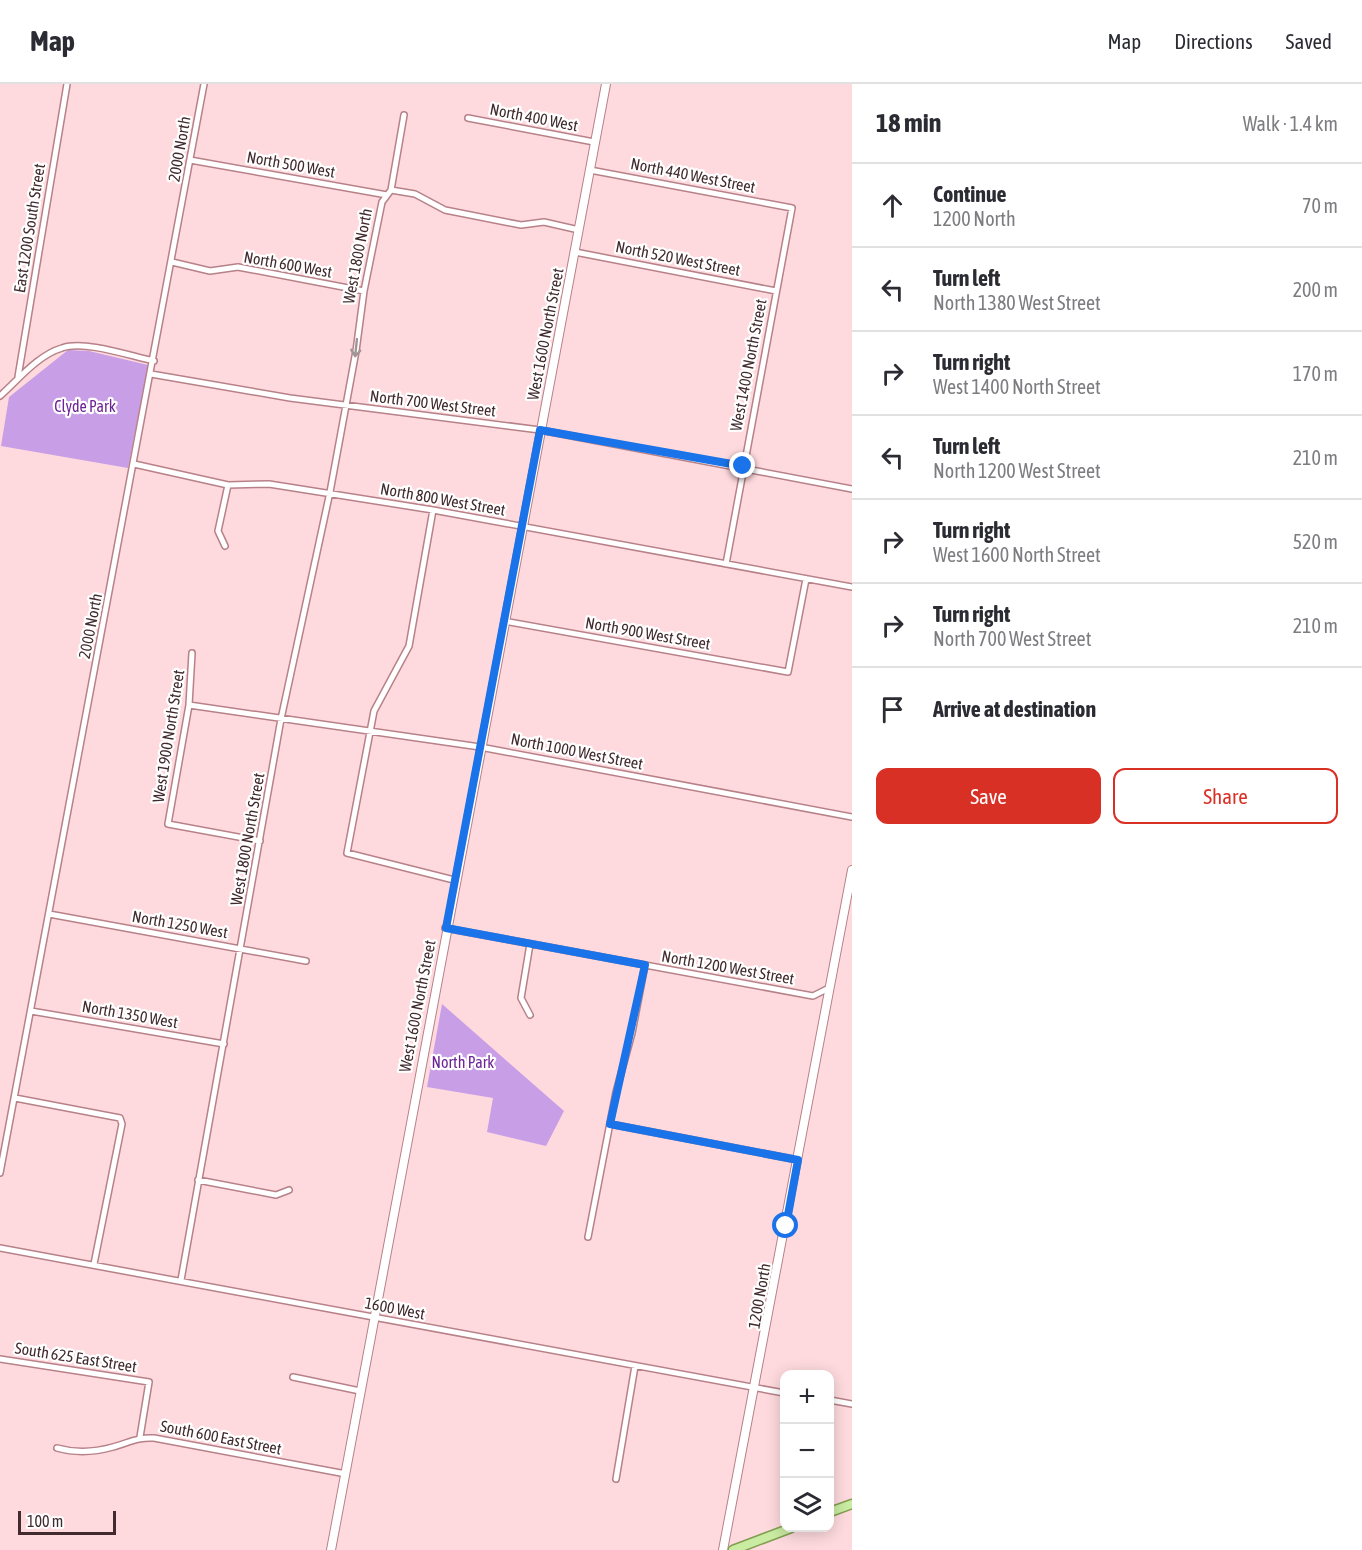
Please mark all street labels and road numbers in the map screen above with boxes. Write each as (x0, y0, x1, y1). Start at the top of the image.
street label: North 400 West (488, 100, 580, 134)
street label: 2000 North (164, 115, 194, 183)
street label: North 500 West (245, 147, 337, 181)
street label: North 440 West Street (629, 154, 757, 196)
street label: East 1200 South Street (10, 162, 48, 294)
street label: West 1800 North (339, 207, 375, 305)
street label: North 520 West Street (614, 237, 742, 279)
street label: North 600 West (242, 247, 334, 281)
street label: West 1600 North Street (523, 266, 567, 402)
street label: West 1400 North Street (726, 297, 770, 433)
street label: North 700 West Street (369, 386, 497, 420)
street label: North 800 West Street (379, 479, 507, 519)
street label: 2000 North (75, 592, 105, 660)
street label: North 900 West Street (584, 613, 712, 653)
street label: West 1900 North Street (149, 668, 187, 804)
street label: North 1000 West Street (509, 729, 645, 773)
street label: West 1800 North Street (226, 771, 268, 907)
street label: North 1250 West (131, 907, 230, 941)
street label: West 1600 North Street (395, 938, 439, 1074)
street label: North 1200 West Street (660, 946, 796, 988)
street label: North 1350 West (81, 997, 180, 1031)
street label: 1200 North (744, 1262, 774, 1330)
street label: 1600 West (363, 1293, 427, 1323)
street label: South 625 East Street (14, 1338, 139, 1376)
street label: South 600 East Street (159, 1416, 284, 1458)

